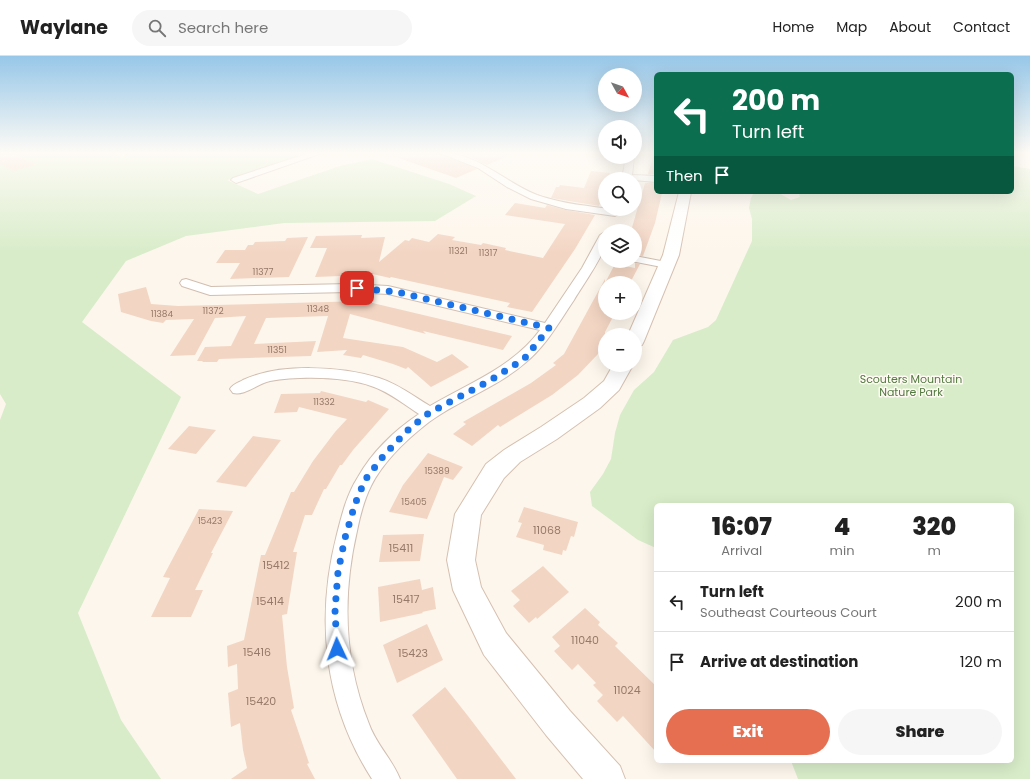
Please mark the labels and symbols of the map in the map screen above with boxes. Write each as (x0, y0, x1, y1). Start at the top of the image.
north arrow (598, 68, 642, 112)
house number: 11321 (448, 245, 468, 257)
house number: 11317 (479, 247, 498, 259)
house number: 11377 (253, 266, 274, 278)
pin (340, 271, 374, 305)
house number: 11348 (307, 303, 330, 315)
house number: 11372 (202, 305, 224, 317)
house number: 11384 (151, 308, 174, 320)
house number: 11351 (267, 344, 287, 356)
park label: Scouters Mountain Nature Park (860, 371, 962, 400)
house number: 11332 (313, 396, 335, 408)
house number: 15389 (424, 465, 450, 477)
house number: 15405 (401, 496, 427, 508)
house number: 15423 (198, 515, 222, 527)
house number: 11068 (533, 522, 561, 538)
house number: 15411 (389, 540, 413, 556)
house number: 15412 (262, 557, 290, 573)
house number: 15417 (393, 591, 419, 607)
house number: 15414 (256, 593, 284, 609)
position arrow (316, 628, 358, 670)
house number: 11040 (571, 632, 599, 648)
house number: 15416 (243, 644, 271, 660)
house number: 15423 (398, 645, 428, 661)
house number: 11024 (613, 682, 641, 698)
house number: 15420 (246, 693, 276, 709)

